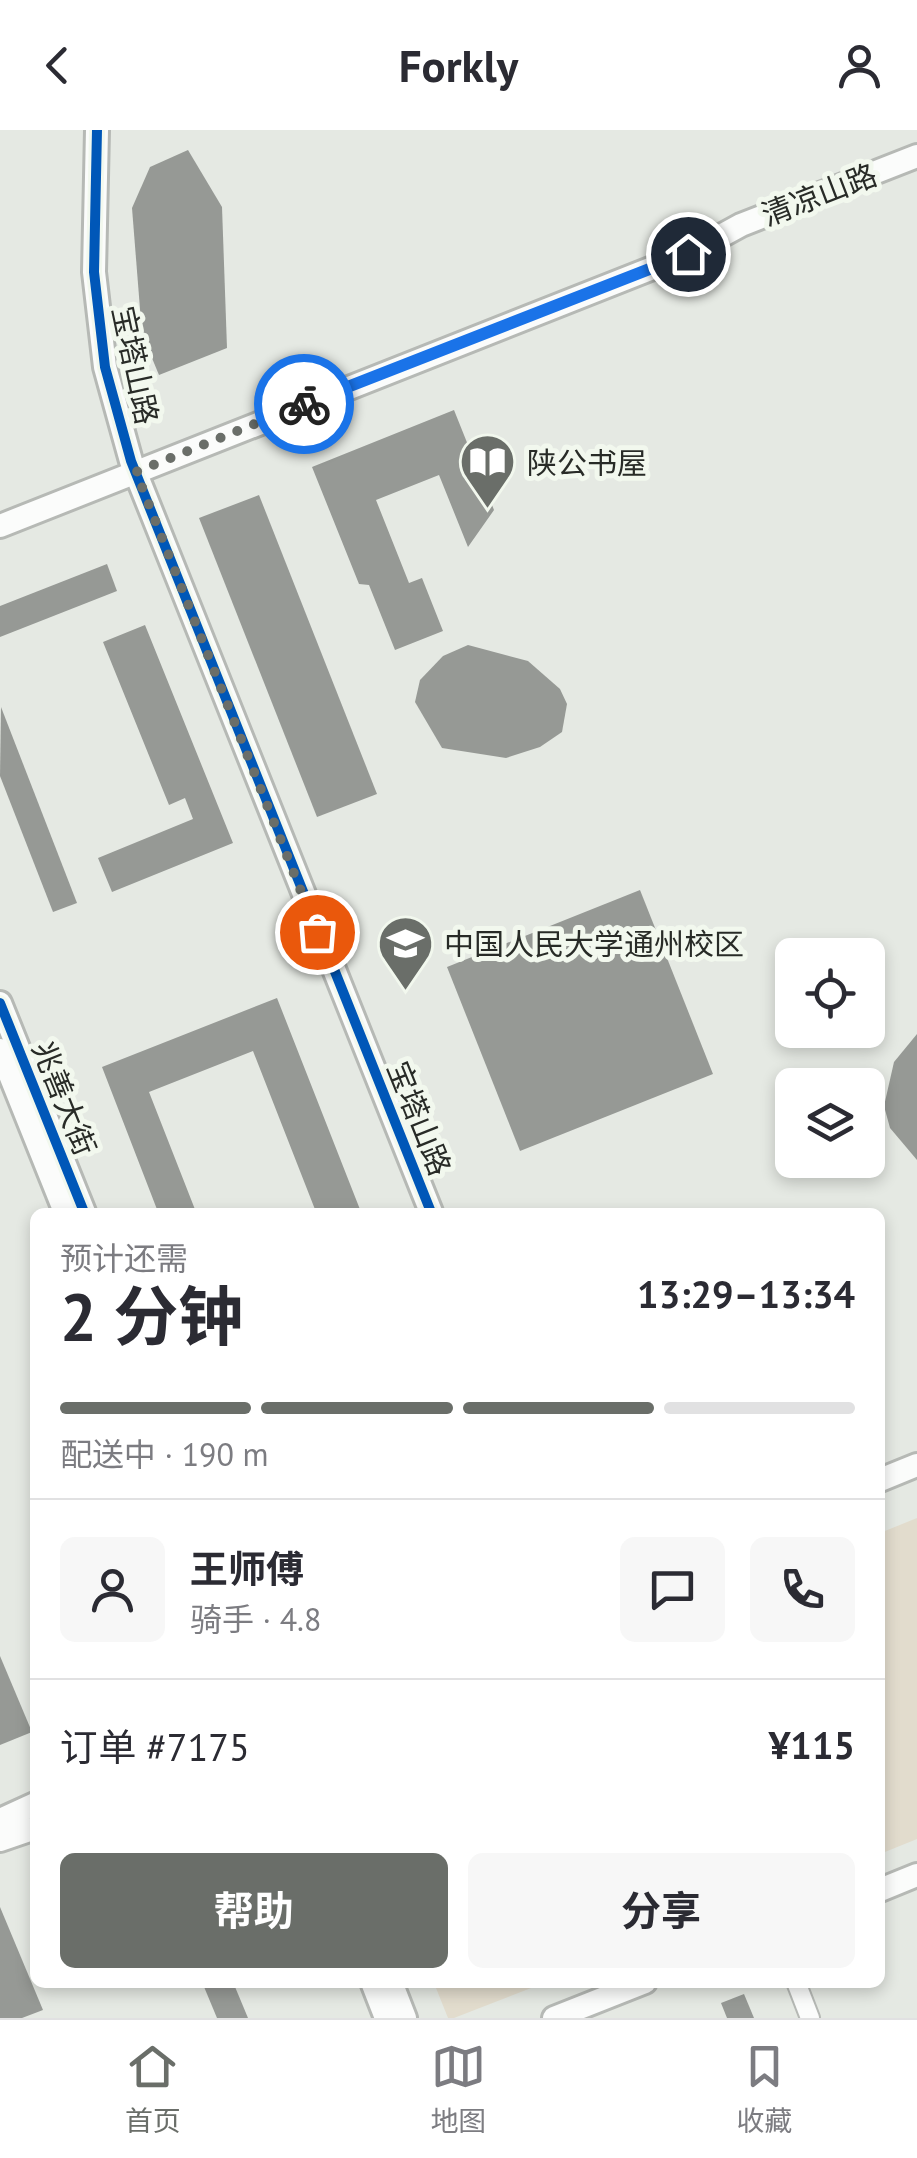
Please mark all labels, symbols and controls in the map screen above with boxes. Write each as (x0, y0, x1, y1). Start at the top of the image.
text: Forkly (399, 36, 518, 94)
icon: back (30, 38, 85, 93)
icon: person (832, 38, 887, 93)
street label: 清凉山路 (756, 154, 882, 234)
pin (646, 212, 731, 297)
icon: home (661, 227, 716, 282)
street label: 宝塔山路 (104, 302, 168, 428)
courier (254, 354, 354, 454)
icon: bike (277, 377, 332, 432)
library icon: 陕公书屋 (458, 432, 518, 511)
place label: 陕公书屋 (527, 443, 647, 482)
pin (275, 890, 360, 975)
icon: bag (290, 905, 345, 960)
school or university icon: 中国人民大学通州校区 (375, 913, 435, 992)
place label: 中国人民大学通州校区 (444, 924, 744, 963)
map controls (775, 938, 885, 1178)
button: locate (775, 938, 885, 1048)
street label: 兆善大街 (24, 1035, 106, 1161)
street label: 宝塔山路 (379, 1055, 461, 1181)
button: layers (775, 1068, 885, 1178)
text: 预计还需 (60, 1237, 188, 1279)
text: 13:29–13:34 (637, 1269, 855, 1318)
text: 2 分钟 (60, 1274, 243, 1358)
text: 配送中 · 190 m (60, 1433, 268, 1475)
button: person (60, 1537, 165, 1642)
button: chat (620, 1537, 725, 1642)
button: phone (750, 1537, 855, 1642)
text: 王师傅 (190, 1544, 304, 1593)
text: 骑手 · 4.8 (190, 1598, 321, 1640)
text: ¥115 (769, 1720, 855, 1769)
text: 订单 #7175 (60, 1722, 250, 1771)
button: 帮助 (60, 1853, 448, 1968)
button: 分享 (468, 1853, 855, 1968)
tab: 首页 (125, 2039, 181, 2139)
tab: 地图 (430, 2039, 486, 2139)
tab: 收藏 (736, 2039, 792, 2139)

